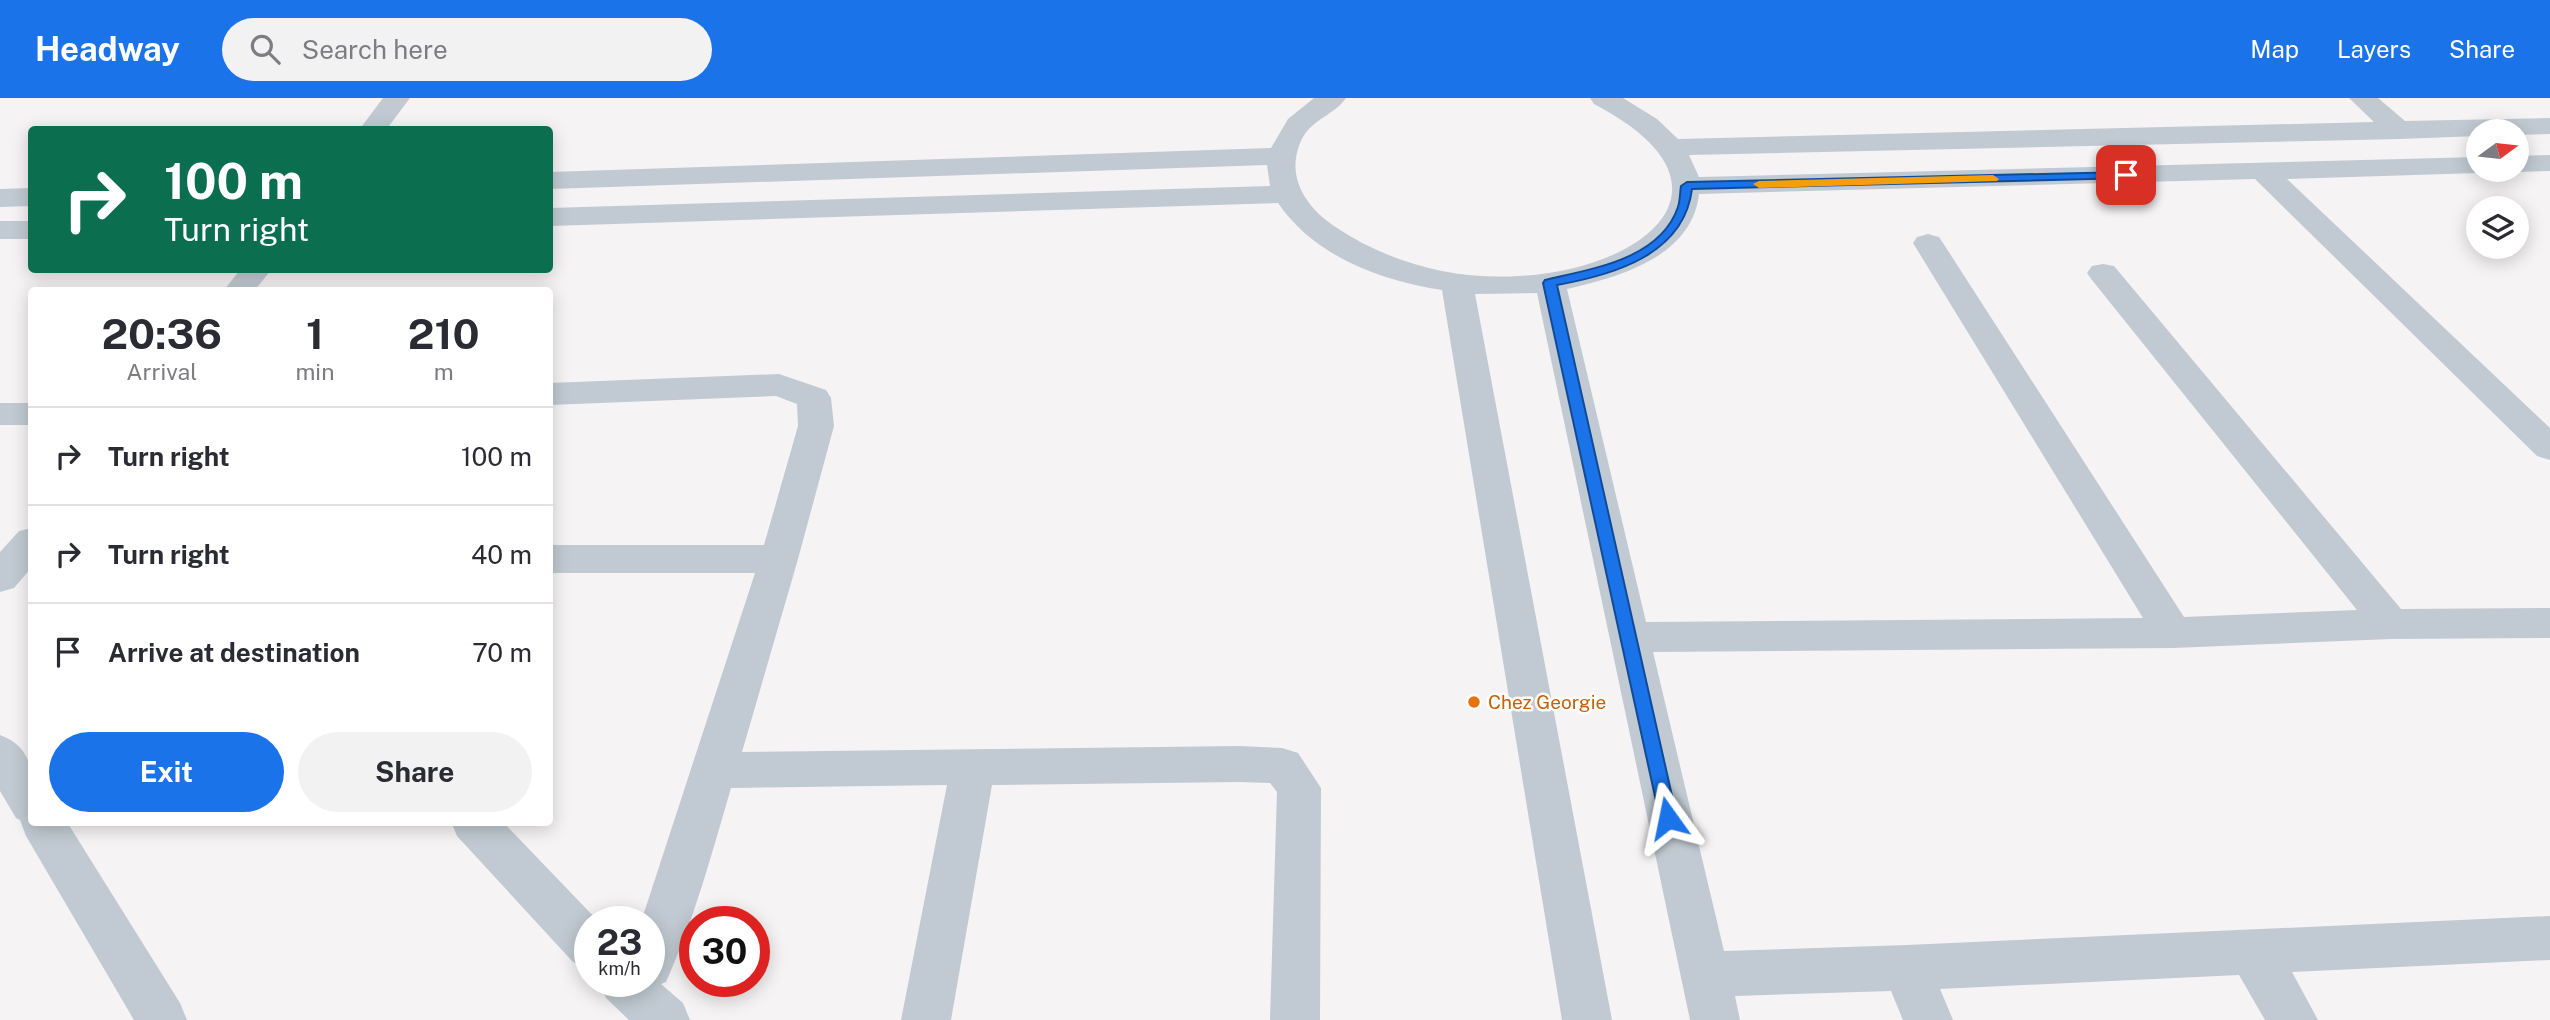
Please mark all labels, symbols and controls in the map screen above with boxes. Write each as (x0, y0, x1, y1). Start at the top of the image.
search box (222, 18, 712, 81)
text: Headway (35, 30, 180, 68)
icon: search (246, 30, 284, 68)
text: Search here (302, 34, 448, 65)
text: Map (2250, 35, 2299, 63)
text: Layers (2337, 35, 2411, 63)
text: Share (2449, 35, 2515, 63)
north arrow (2466, 119, 2529, 182)
map controls (2466, 119, 2529, 259)
pin (2096, 145, 2156, 205)
text: 100 m (164, 152, 303, 210)
icon: right (49, 154, 140, 245)
icon: arrive (2107, 156, 2145, 194)
button: layers (2466, 196, 2529, 259)
text: Turn right (164, 211, 309, 248)
text: 20:36 (101, 309, 222, 358)
text: 1 (306, 309, 324, 358)
text: 210 (408, 309, 480, 358)
text: Arrival (126, 358, 197, 385)
text: min (295, 358, 334, 385)
text: m (434, 358, 454, 385)
icon: right (49, 437, 87, 475)
text: Turn right (108, 441, 230, 472)
text: 100 m (461, 441, 532, 472)
icon: right (49, 535, 87, 573)
text: Turn right (108, 539, 230, 570)
text: 40 m (471, 539, 532, 570)
icon: arrive (49, 633, 87, 671)
text: Arrive at destination (108, 637, 360, 668)
text: 70 m (472, 637, 532, 668)
place label: Chez Georgie (1488, 691, 1606, 713)
marker: Chez Georgie (1466, 694, 1482, 710)
button: Exit (49, 732, 284, 812)
button: Share (298, 732, 532, 812)
position arrow (1631, 781, 1705, 855)
speed limit sign: 30 (679, 906, 770, 997)
text: 23 (597, 922, 642, 963)
text: km/h (598, 958, 641, 979)

